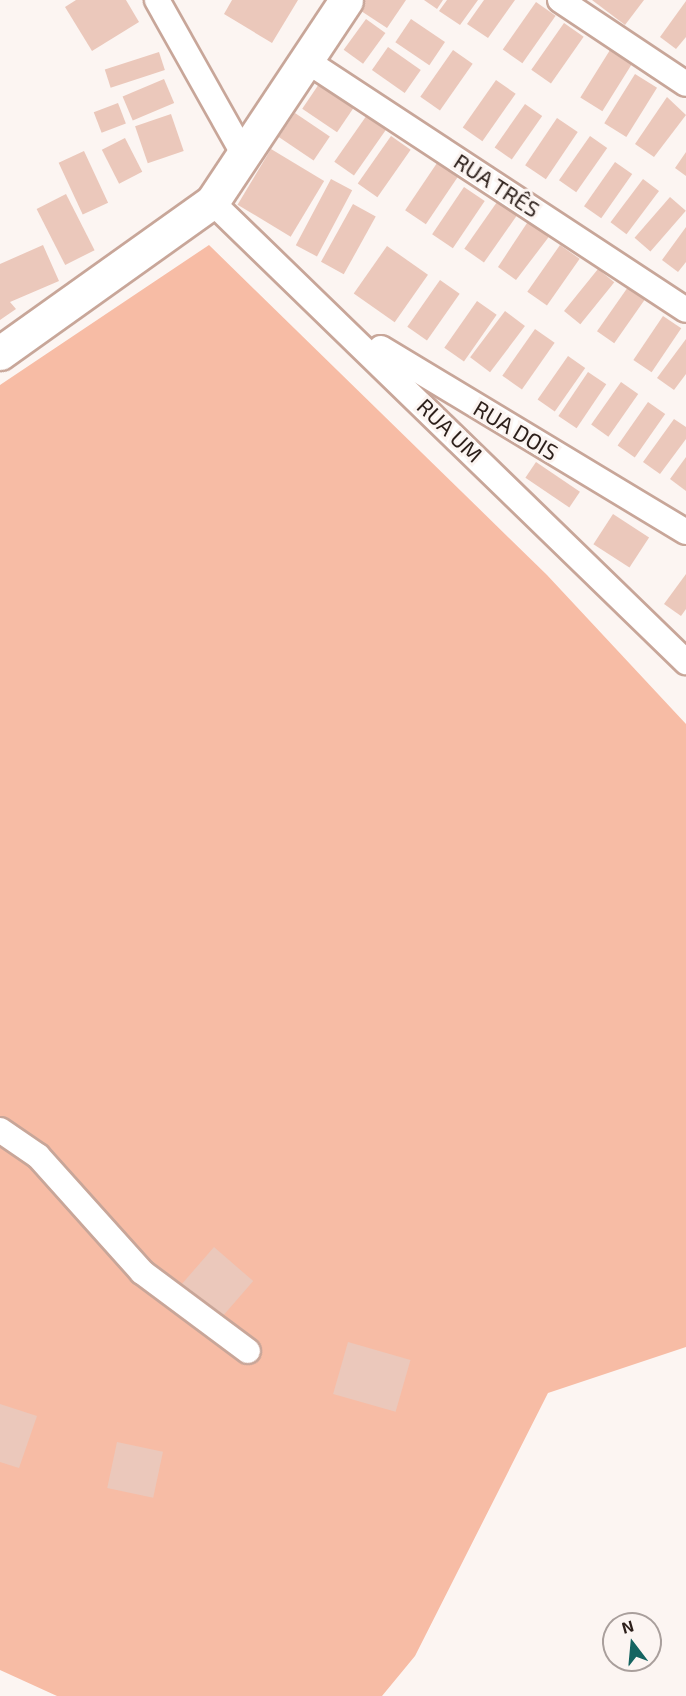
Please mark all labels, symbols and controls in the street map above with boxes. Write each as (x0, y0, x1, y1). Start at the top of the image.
street label: RUA TRÊS (449, 147, 545, 223)
street label: RUA UM (412, 392, 488, 468)
street label: RUA DOIS (469, 394, 563, 466)
north arrow (602, 1612, 662, 1672)
text: N (619, 1615, 636, 1637)

